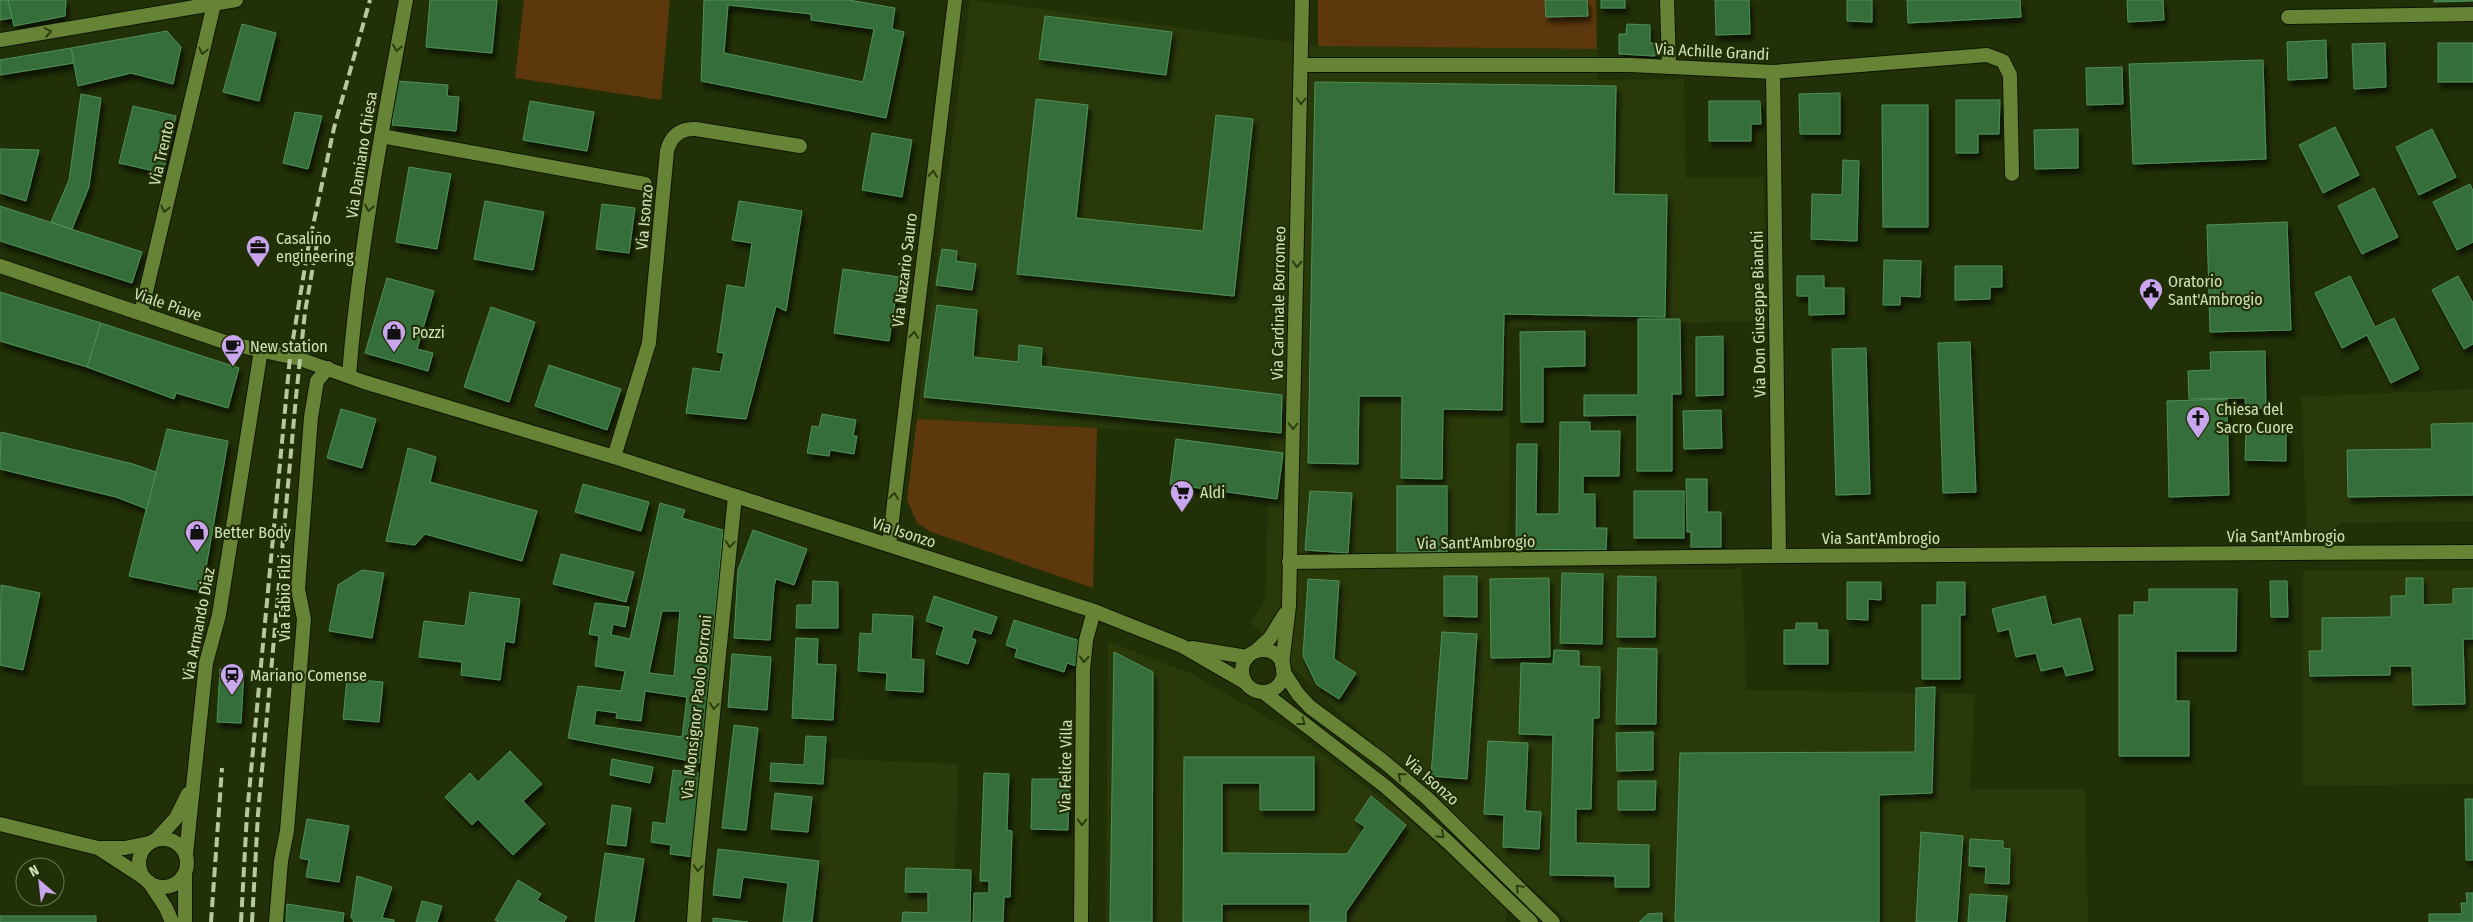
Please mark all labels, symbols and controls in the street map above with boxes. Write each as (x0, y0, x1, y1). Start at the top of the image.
one-way arrow (44, 27, 52, 37)
street label: Via Achille Grandi (1654, 39, 1770, 64)
one-way arrow (392, 44, 403, 52)
one-way arrow (198, 47, 209, 56)
street label: Via Damiano Chiesa (342, 90, 381, 220)
one-way arrow (1296, 98, 1306, 105)
street label: Via Trento (145, 119, 178, 187)
one-way arrow (928, 169, 938, 178)
street label: Via Isonzo (632, 183, 657, 251)
one-way arrow (365, 204, 375, 212)
one-way arrow (160, 205, 171, 214)
street label: Via Nazario Sauro (888, 212, 921, 328)
street label: Via Cardinale Borromeo (1268, 226, 1289, 380)
place label: Casalino engineering (276, 229, 354, 266)
street label: Via Don Giuseppe Bianchi (1748, 230, 1769, 398)
office icon: Casalino engineering (245, 234, 271, 268)
one-way arrow (1292, 260, 1302, 268)
place label: Oratorio Sant'Ambrogio (2168, 272, 2263, 309)
public building icon: Oratorio Sant'Ambrogio (2138, 277, 2164, 311)
street label: Viale Piave (131, 284, 204, 325)
shop icon: Pozzi (381, 319, 407, 353)
place label: Pozzi (412, 323, 445, 342)
one-way arrow (908, 331, 919, 339)
cafe icon: New station (220, 333, 246, 367)
place label: New station (250, 337, 328, 356)
place label: Chiesa del Sacro Cuore (2216, 400, 2294, 437)
church icon: Chiesa del Sacro Cuore (2185, 405, 2211, 439)
one-way arrow (1288, 422, 1298, 430)
supermarket icon: Aldi (1169, 479, 1195, 513)
place label: Aldi (1200, 483, 1225, 502)
one-way arrow (888, 492, 899, 500)
street label: Via Isonzo (869, 513, 938, 552)
shop icon: Better Body (184, 519, 210, 553)
place label: Better Body (214, 523, 292, 542)
street label: Via Sant'Ambrogio (2227, 527, 2345, 546)
street label: Via Sant'Ambrogio (1822, 529, 1940, 548)
street label: Via Sant'Ambrogio (1417, 532, 1535, 553)
one-way arrow (725, 541, 736, 549)
street label: Via Fabio Filzi (275, 554, 294, 642)
street label: Via Armando Diaz (178, 566, 219, 682)
street label: Via Monsignor Paolo Borroni (677, 614, 716, 800)
one-way arrow (1079, 655, 1090, 663)
station icon: Mariano Comense (219, 662, 245, 696)
place label: Mariano Comense (250, 666, 367, 685)
one-way arrow (709, 702, 720, 710)
one-way arrow (1296, 716, 1305, 724)
street label: Via Felice Villa (1055, 719, 1076, 813)
street label: Via Isonzo (1400, 751, 1463, 809)
one-way arrow (1398, 773, 1407, 781)
one-way arrow (1077, 818, 1087, 826)
one-way arrow (1435, 829, 1444, 838)
north arrow (15, 857, 65, 907)
text: N (26, 861, 42, 880)
one-way arrow (692, 864, 703, 872)
one-way arrow (1515, 885, 1524, 894)

